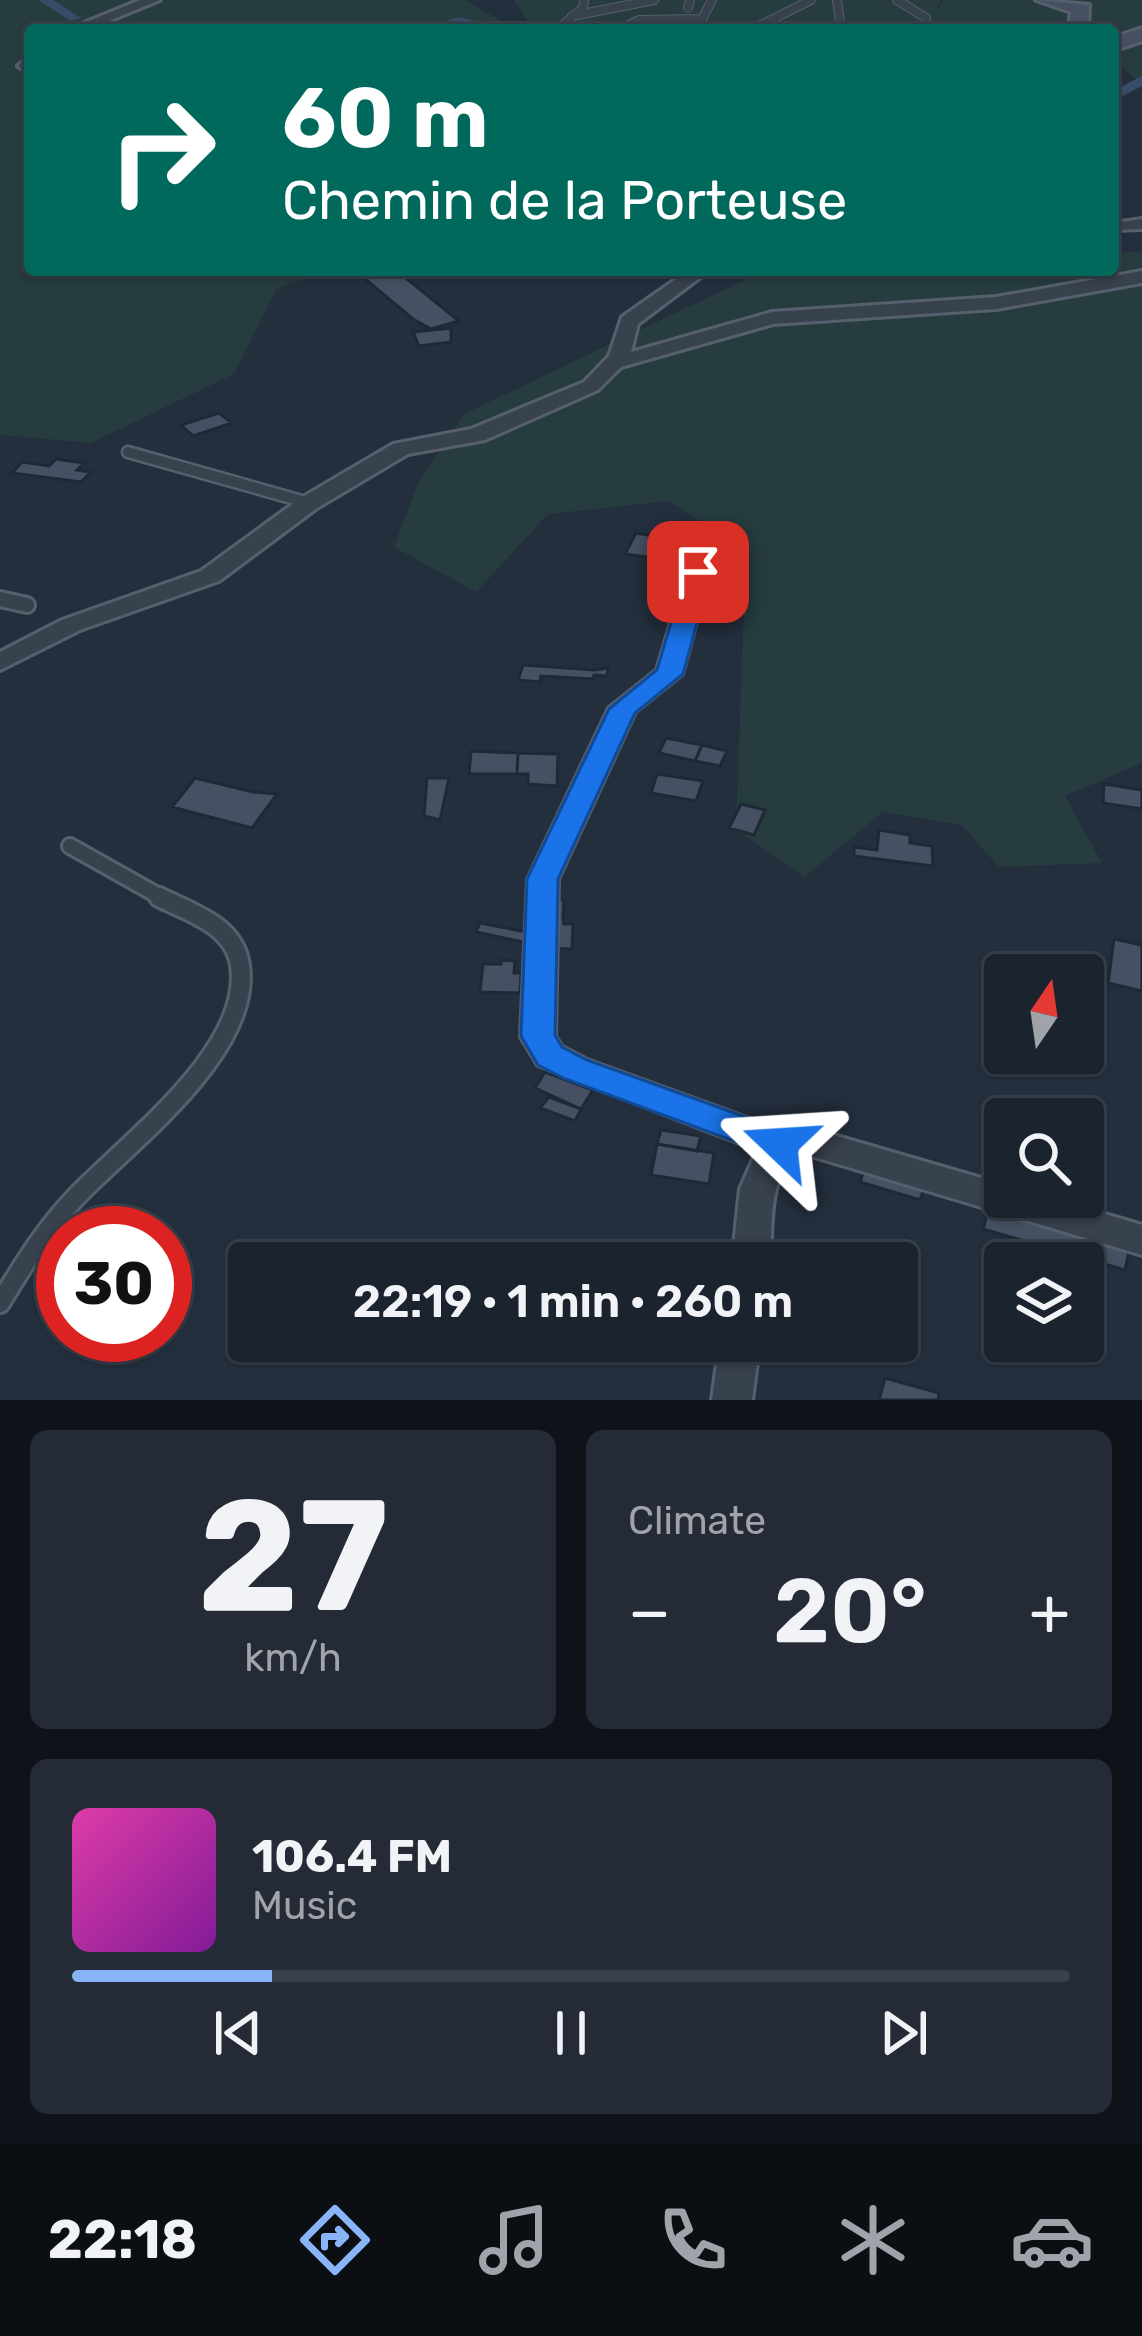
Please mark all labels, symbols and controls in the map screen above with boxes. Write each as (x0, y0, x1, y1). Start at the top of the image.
text: 60 m (282, 68, 489, 168)
icon: right (84, 72, 240, 228)
text: Chemin de la Porteuse (282, 169, 847, 233)
pin (647, 521, 749, 623)
icon: arrive (665, 539, 731, 605)
north arrow (984, 954, 1104, 1074)
map controls (984, 954, 1104, 1362)
position arrow (717, 1081, 843, 1207)
button: search (984, 1098, 1104, 1218)
speed limit sign: 30 (36, 1206, 192, 1362)
button: layers (984, 1242, 1104, 1362)
text: 22:19 · 1 min · 260 m (353, 1275, 793, 1328)
text: 27 (198, 1464, 388, 1649)
text: Climate (628, 1498, 766, 1544)
text: 20° (773, 1558, 927, 1665)
text: − (628, 1572, 671, 1651)
text: + (1029, 1572, 1070, 1651)
text: km/h (244, 1635, 342, 1681)
text: 106.4 FM (252, 1830, 452, 1883)
text: Music (252, 1883, 357, 1929)
icon: previous (205, 2000, 271, 2066)
icon: pause (538, 2000, 604, 2066)
icon: next (871, 2000, 937, 2066)
icon: directions (293, 2198, 377, 2282)
icon: music (472, 2198, 556, 2282)
icon: phone (651, 2198, 735, 2282)
icon: climate (831, 2198, 915, 2282)
icon: car (1010, 2198, 1094, 2282)
text: 22:18 (48, 2208, 197, 2272)

